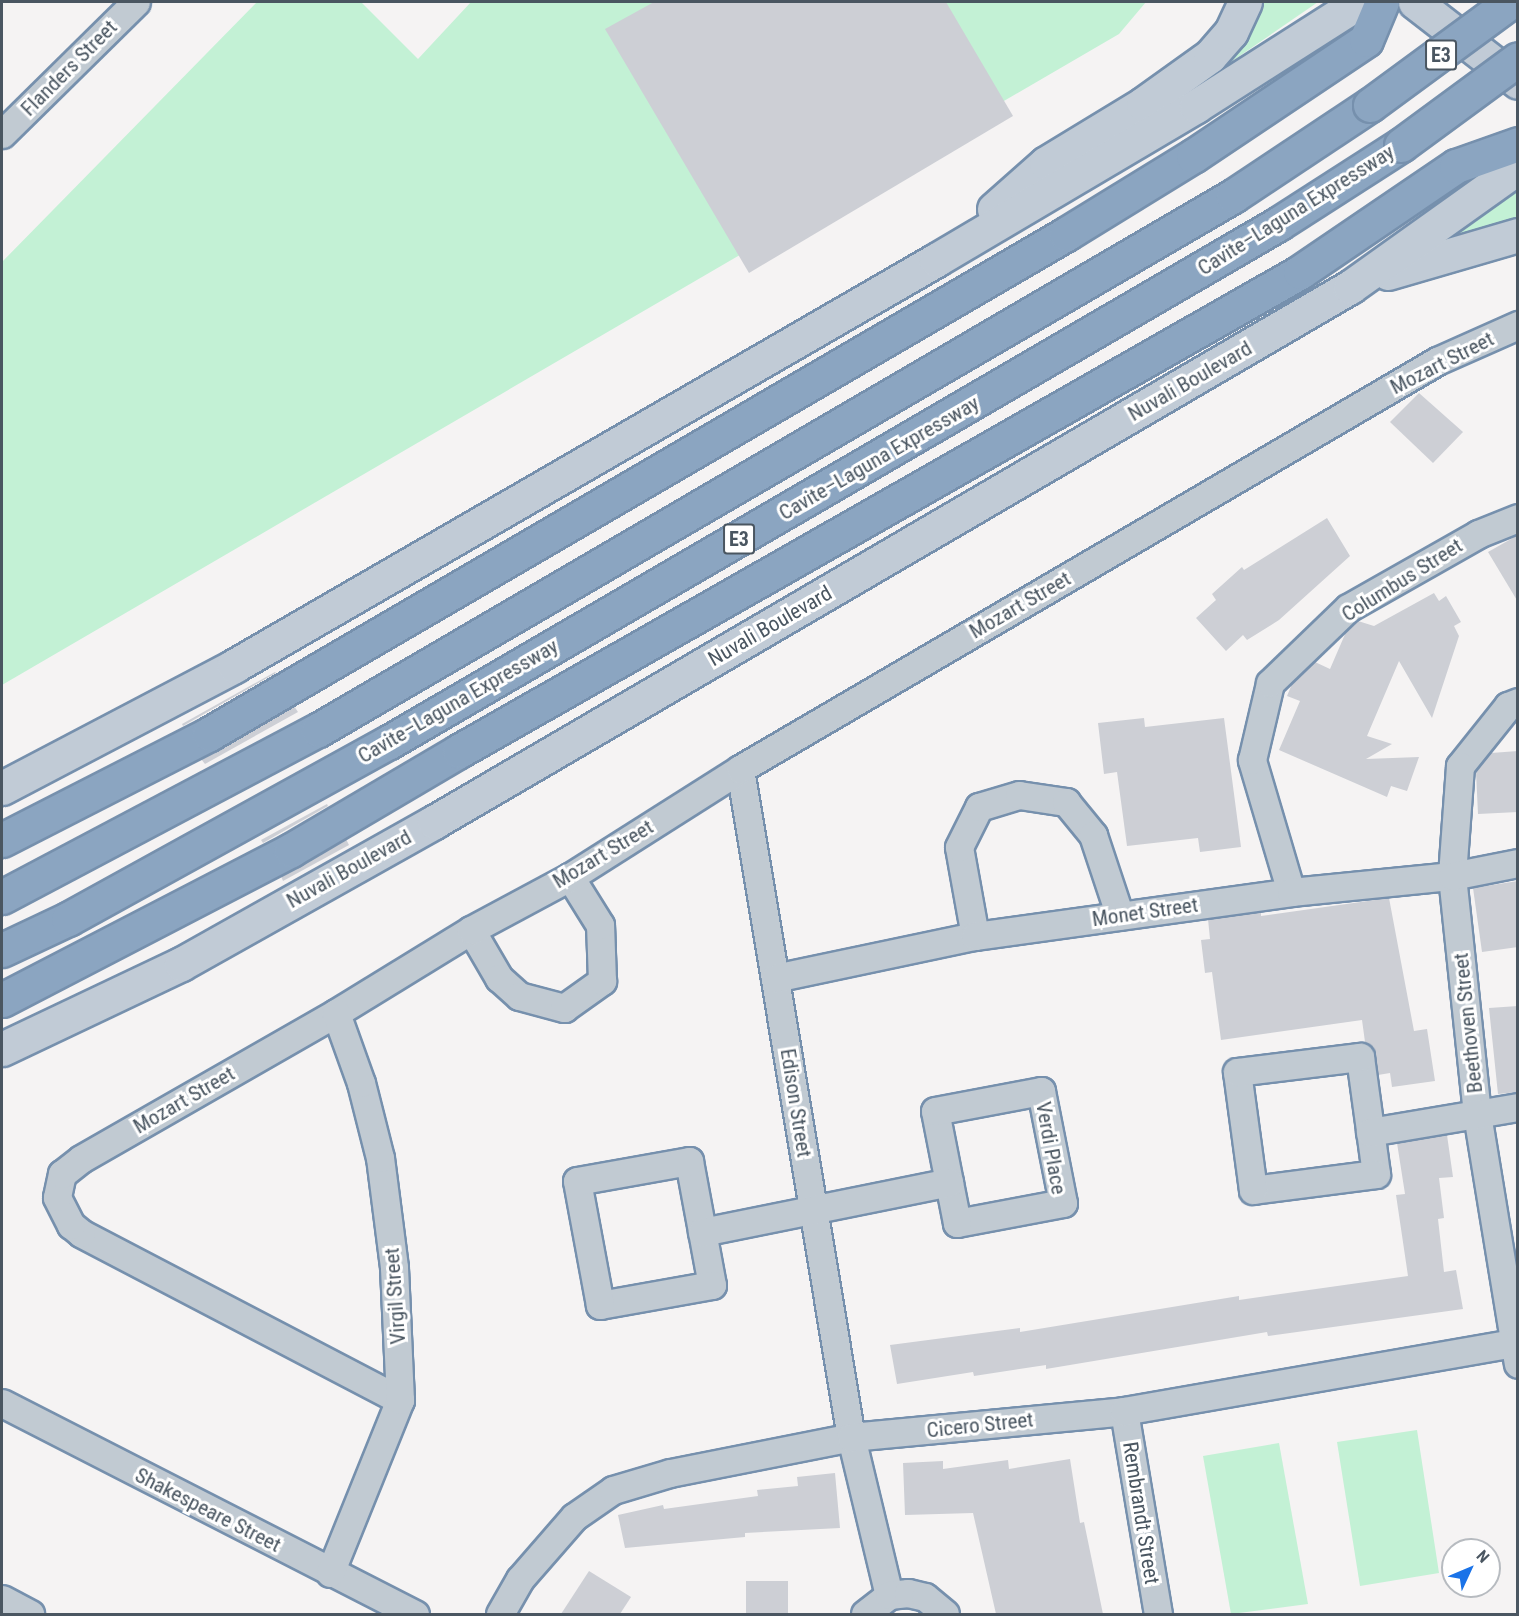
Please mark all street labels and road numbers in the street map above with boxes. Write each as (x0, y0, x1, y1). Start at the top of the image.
street label: Flanders Street (16, 15, 122, 121)
road number: E3 (1424, 38, 1458, 72)
street label: Cavite–Laguna Expressway (1193, 139, 1399, 281)
street label: Mozart Street (1386, 326, 1498, 400)
street label: Nuvali Boulevard (1124, 335, 1256, 427)
street label: Cavite–Laguna Expressway (774, 390, 984, 526)
road number: E3 (722, 522, 756, 556)
street label: Columbus Street (1337, 533, 1467, 627)
street label: Mozart Street (965, 566, 1075, 644)
street label: Nuvali Boulevard (704, 580, 836, 672)
street label: Cavite–Laguna Expressway (353, 633, 563, 769)
street label: Mozart Street (548, 814, 658, 894)
street label: Nuvali Boulevard (282, 824, 416, 914)
street label: Monet Street (1090, 892, 1200, 932)
street label: Beethoven Street (1448, 952, 1488, 1094)
street label: Edison Street (775, 1047, 817, 1159)
street label: Mozart Street (129, 1061, 239, 1139)
street label: Verdi Place (1030, 1100, 1072, 1196)
street label: Virgil Street (379, 1247, 411, 1345)
street label: Cicero Street (925, 1407, 1035, 1443)
street label: Rembrandt Street (1117, 1440, 1165, 1586)
street label: Shakespeare Street (131, 1462, 285, 1558)

